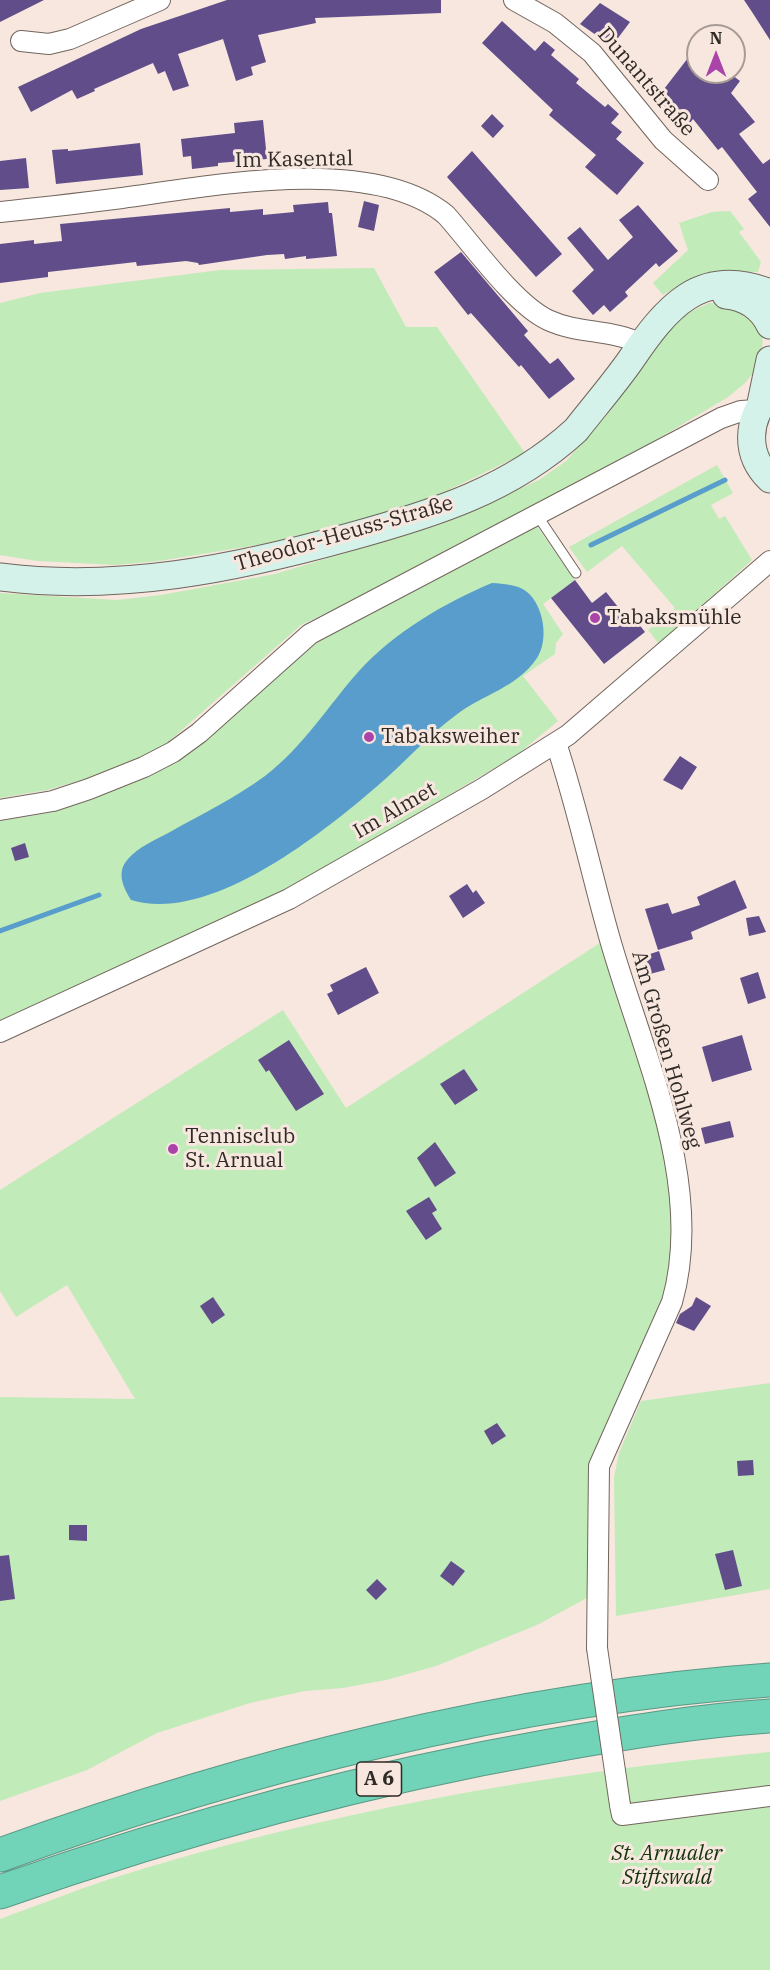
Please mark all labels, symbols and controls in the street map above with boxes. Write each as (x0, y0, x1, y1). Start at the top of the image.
street label: Dunantstraße (592, 22, 700, 142)
north arrow (686, 24, 746, 84)
text: N (710, 28, 722, 48)
street label: Im Kasental (235, 146, 353, 174)
street label: Theodor-Heuss-Straße (232, 491, 456, 577)
place label: Tabaksmühle (607, 605, 742, 631)
marker: Tabaksmühle (588, 611, 602, 625)
place label: Tabaksweiher (381, 724, 519, 750)
marker: Tabaksweiher (362, 730, 376, 744)
street label: Im Almet (349, 777, 441, 845)
street label: Am Großen Hohlweg (626, 948, 706, 1152)
place label: Tennisclub St. Arnual (185, 1124, 295, 1174)
marker: Tennisclub St. Arnual (166, 1142, 180, 1156)
road number: A 6 (356, 1762, 401, 1796)
park label: St. Arnualer Stiftswald (611, 1841, 723, 1891)

